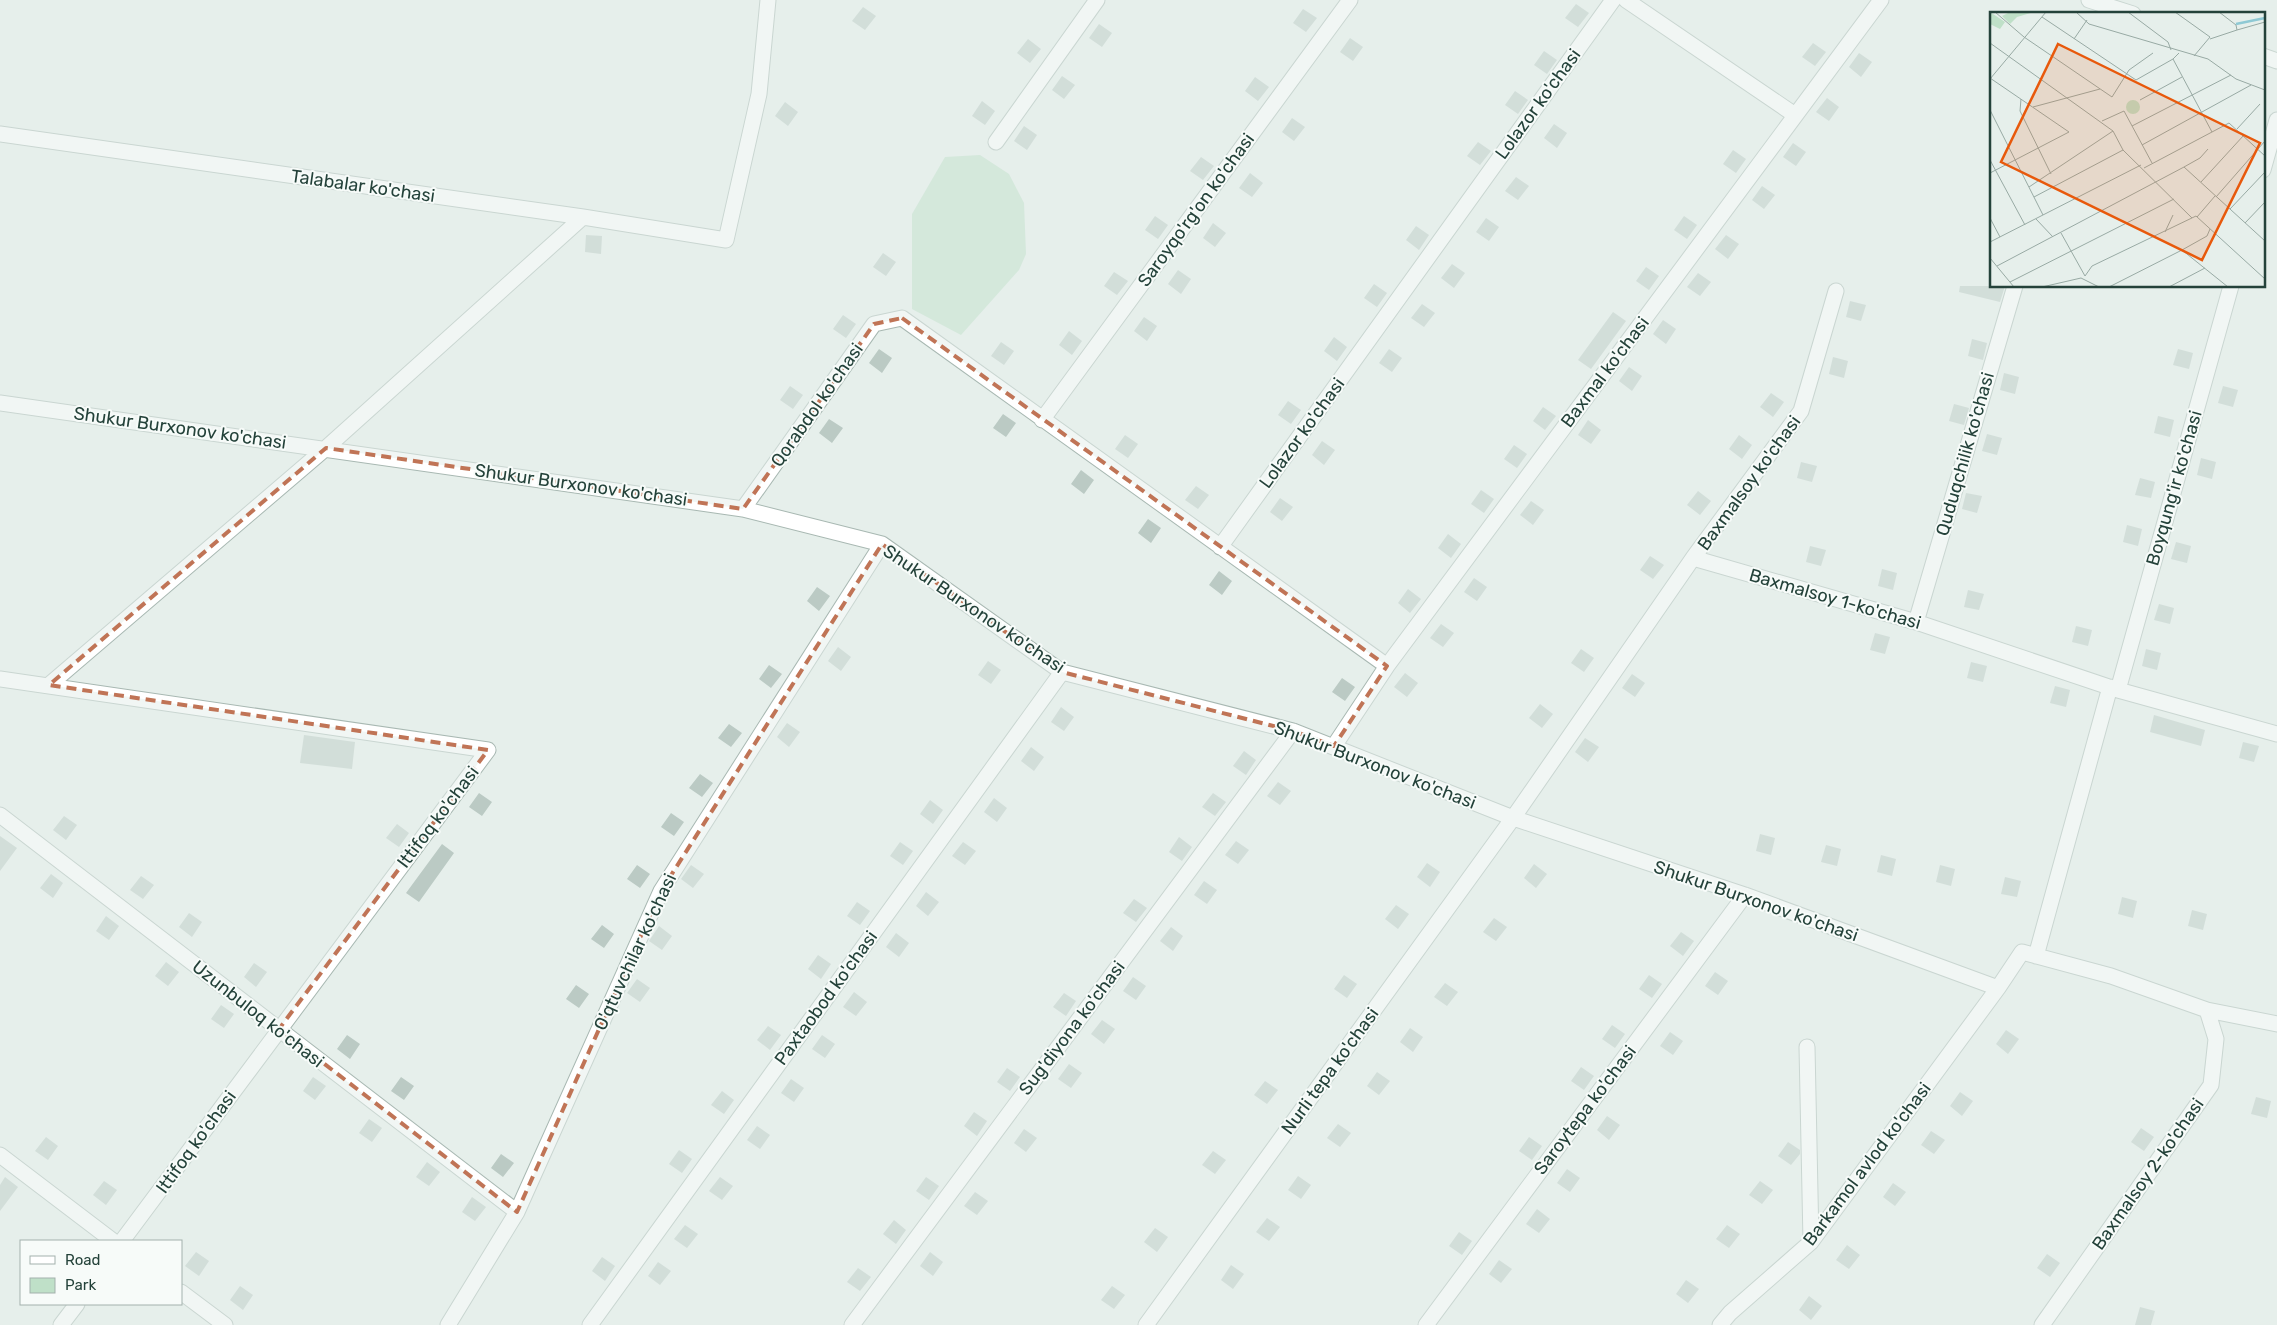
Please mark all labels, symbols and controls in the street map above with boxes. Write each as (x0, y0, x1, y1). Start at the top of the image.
inset map (1990, 12, 2264, 288)
street label: Lolazor ko'chasi (1491, 44, 1585, 164)
street label: Saroyqo'rg'on ko'chasi (1133, 129, 1259, 291)
street label: Talabalar ko'chasi (290, 165, 436, 207)
street label: Baxmal ko'chasi (1556, 312, 1654, 432)
street label: Qorabdol ko'chasi (766, 339, 868, 471)
street label: Quduqchilik ko'chasi (1931, 370, 1999, 538)
street label: Lolazor ko'chasi (1255, 373, 1349, 493)
street label: Shukur Burxonov ko'chasi (72, 402, 288, 454)
street label: Boyqung'ir ko'chasi (2141, 408, 2207, 568)
street label: Baхmalsoy ko'chasi (1693, 411, 1805, 555)
street label: Shukur Burxonov ko'chasi (473, 459, 689, 511)
street label: Shukur Burxonov ko'chasi (879, 540, 1069, 678)
street label: Baxmalsoy 1-ko'chasi (1746, 564, 1924, 634)
street label: Shukur Burxonov ko'chasi (1271, 716, 1479, 814)
street label: Ittifoq ko'chasi (393, 762, 483, 872)
street label: Shukur Burxonov ko'chasi (1651, 856, 1861, 946)
street label: O'qtuvchilar ko'chasi (589, 870, 681, 1034)
street label: Paxtaobod ko'chasi (770, 926, 882, 1070)
street label: Uzunbuloq ko'chasi (188, 956, 328, 1072)
street label: Sug'diyona ko'chasi (1014, 956, 1130, 1100)
street label: Nurli tepa ko'chasi (1277, 1003, 1383, 1139)
street label: Saroytepa ko'chasi (1529, 1041, 1641, 1179)
street label: Barkamol avlod ko'chasi (1798, 1078, 1936, 1250)
street label: Ittifoq ko'chasi (151, 1086, 241, 1198)
street label: Baxmalsoy 2-ko'chasi (2087, 1094, 2209, 1254)
legend (20, 1240, 182, 1305)
text: Road (65, 1251, 101, 1269)
text: Park (65, 1276, 96, 1294)

